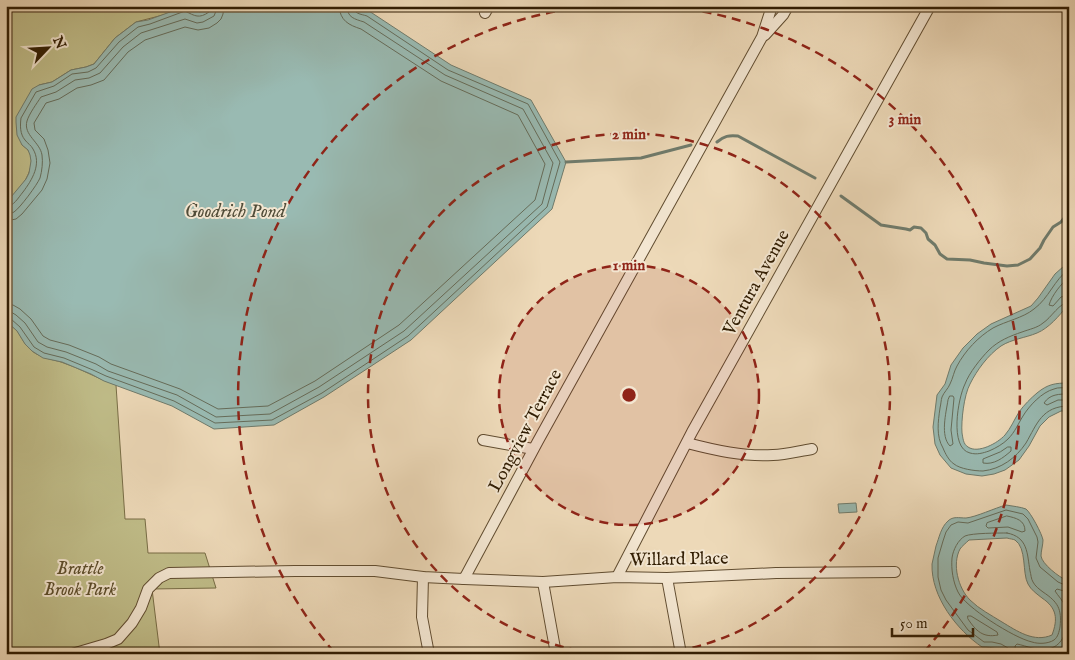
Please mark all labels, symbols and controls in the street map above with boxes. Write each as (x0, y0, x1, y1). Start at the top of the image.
north arrow (22, 22, 72, 72)
text: N (48, 33, 70, 52)
text: 3 min (889, 110, 921, 129)
text: 2 min (612, 125, 646, 144)
water label: Goodrich Pond (184, 200, 287, 224)
street label: Ventura Avenue (718, 226, 796, 341)
text: 1 min (613, 256, 645, 275)
street label: Longview Terrace (484, 366, 568, 496)
centre of rings (620, 386, 638, 404)
street label: Willard Place (629, 548, 729, 572)
park label: Brattle Brook Park (44, 558, 116, 602)
scale bar (892, 605, 974, 637)
text: 50 m (900, 614, 928, 633)

